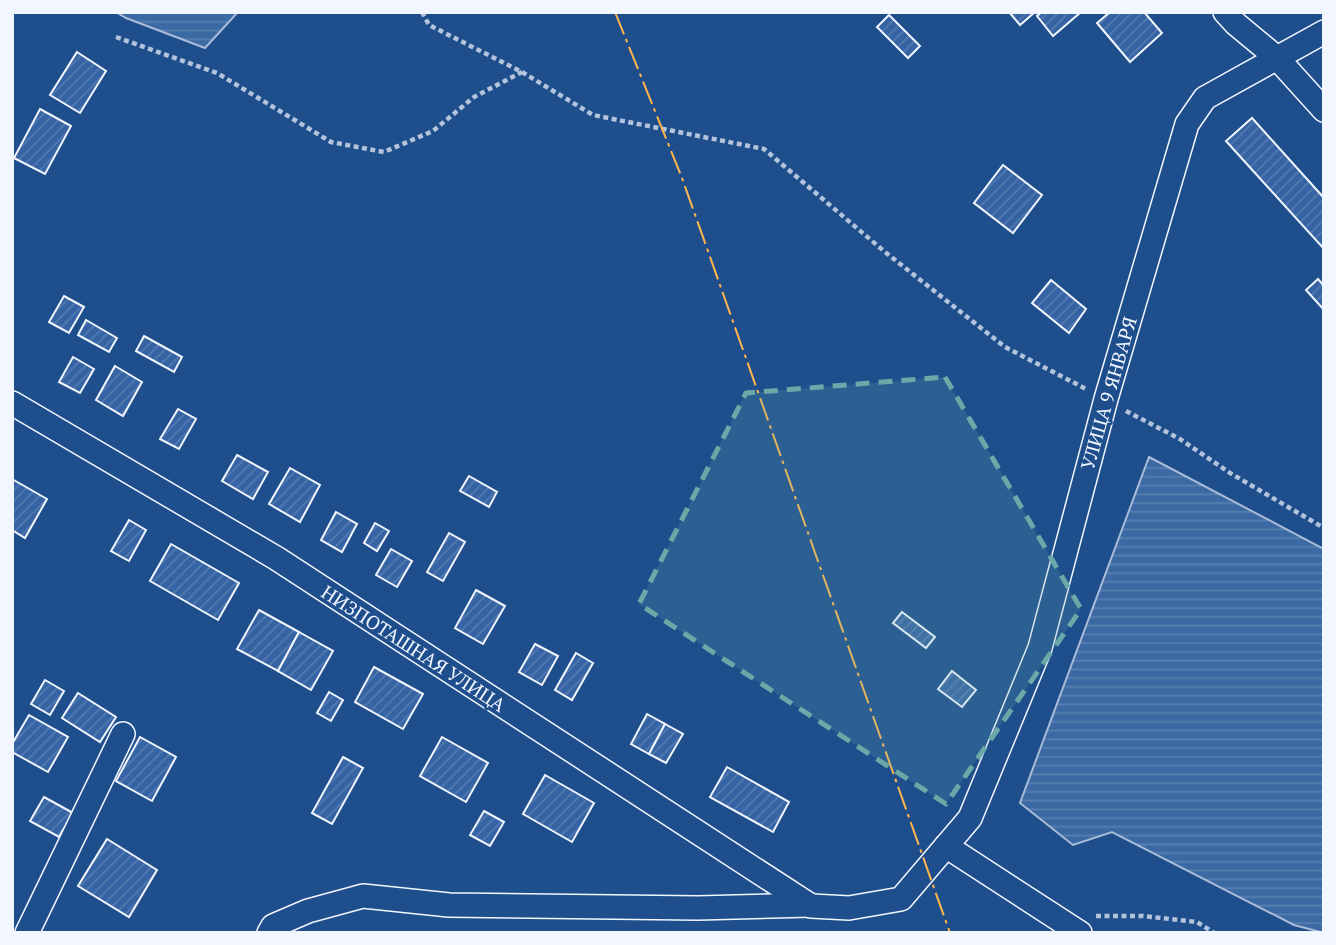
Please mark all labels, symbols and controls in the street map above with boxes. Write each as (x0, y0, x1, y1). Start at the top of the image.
street label: УЛИЦА 9 ЯНВАРЯ (1074, 314, 1142, 472)
street label: НИЗПОТАШНАЯ УЛИЦА (317, 579, 511, 717)

